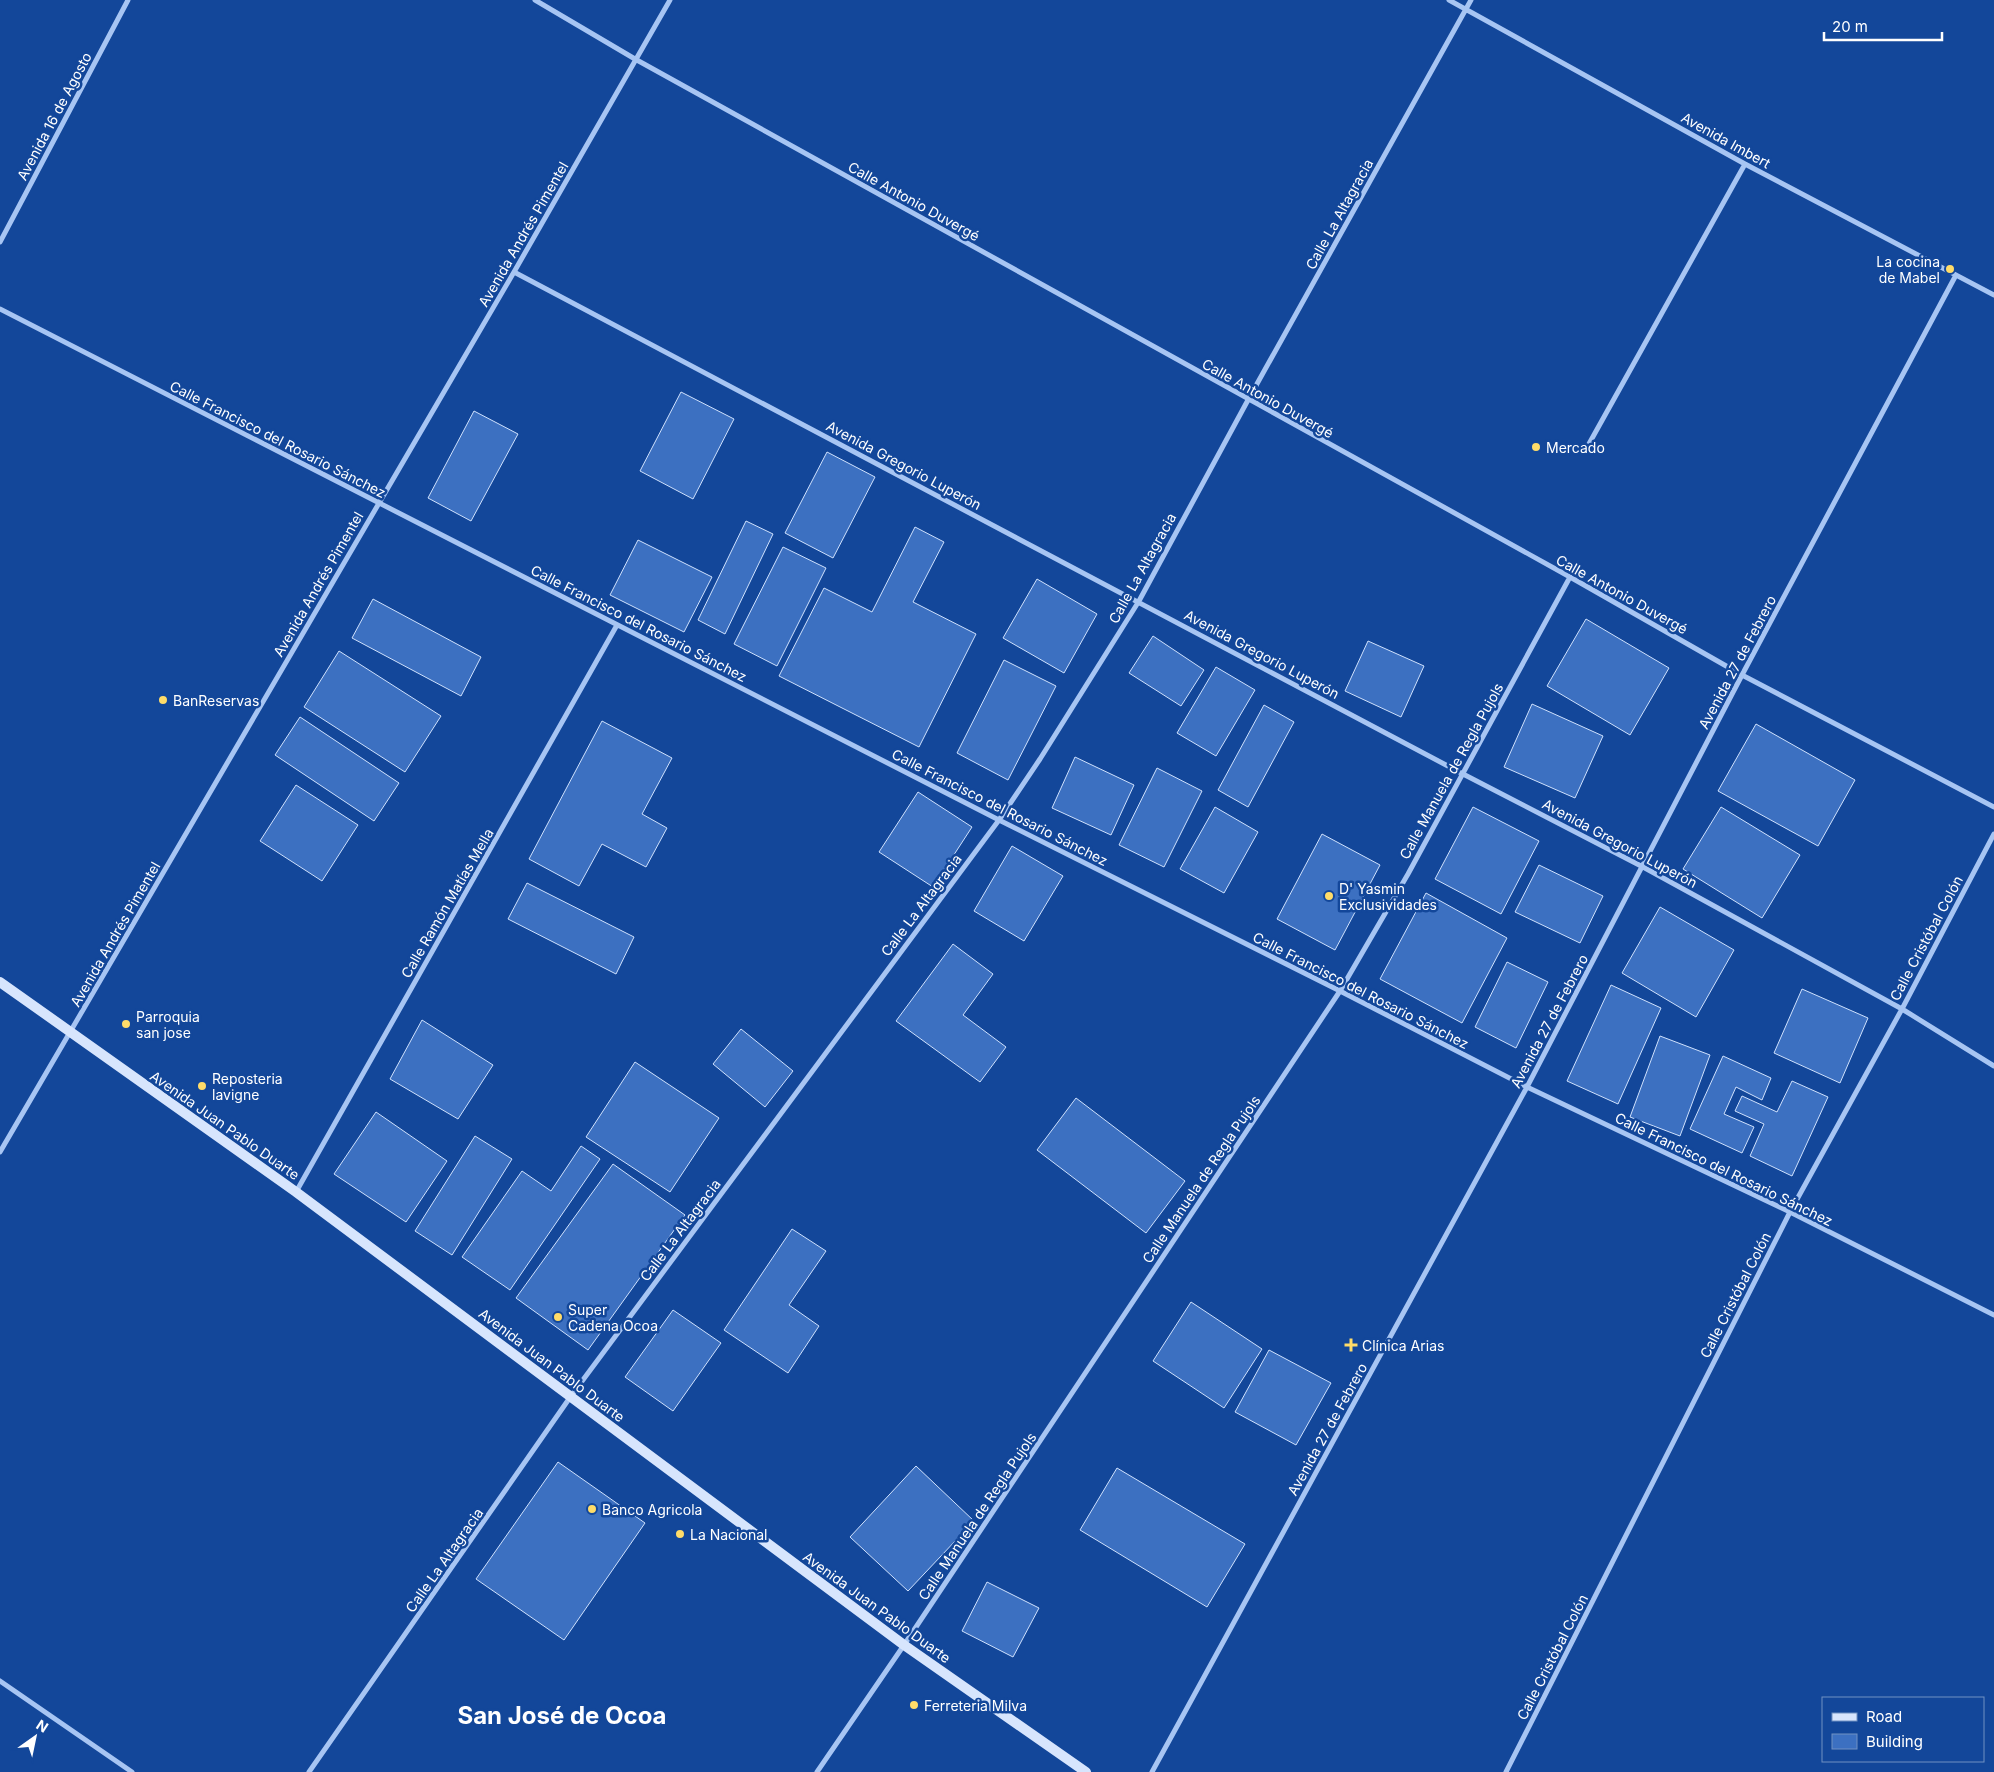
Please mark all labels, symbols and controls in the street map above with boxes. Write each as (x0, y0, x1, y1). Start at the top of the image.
scale bar (1824, 10, 1942, 42)
text: 20 m (1832, 17, 1868, 36)
street label: Avenida 16 de Agosto (13, 49, 95, 183)
street label: Avenida Imbert (1678, 108, 1774, 172)
street label: Calle La Altagracia (1302, 156, 1376, 272)
street label: Avenida Andrés Pimentel (474, 158, 572, 310)
street label: Calle Antonio Duvergé (845, 158, 983, 244)
place label: La cocina de Mabel (1876, 253, 1940, 286)
marker: La cocina de Mabel (1944, 263, 1956, 275)
street label: Calle Antonio Duvergé (1199, 355, 1337, 441)
street label: Calle Francisco del Rosario Sánchez (167, 377, 389, 501)
street label: Avenida Gregorio Luperón (824, 417, 984, 513)
place label: Mercado (1546, 439, 1605, 456)
marker: Mercado (1530, 441, 1542, 453)
street label: Avenida Andrés Pimentel (269, 508, 367, 660)
street label: Calle La Altagracia (1105, 510, 1179, 626)
street label: Calle Antonio Duvergé (1553, 551, 1691, 637)
street label: Calle Francisco del Rosario Sánchez (528, 561, 750, 685)
street label: Avenida 27 de Febrero (1695, 592, 1779, 732)
street label: Avenida Gregorio Luperón (1182, 606, 1342, 702)
street label: Calle Manuela de Regla Pujols (1395, 680, 1507, 862)
place label: BanReservas (173, 692, 259, 709)
marker: BanReservas (157, 694, 169, 706)
street label: Calle Francisco del Rosario Sánchez (889, 745, 1111, 869)
street label: Avenida Gregorio Luperón (1540, 795, 1700, 891)
street label: Calle Ramón Matías Mella (397, 825, 497, 981)
street label: Calle La Altagracia (877, 851, 965, 959)
street label: Avenida Andrés Pimentel (66, 858, 164, 1010)
street label: Calle Cristóbal Colón (1886, 873, 1966, 1003)
place label: D' Yasmin Exclusividades (1339, 880, 1437, 913)
marker: D' Yasmin Exclusividades (1323, 890, 1335, 902)
street label: Calle Francisco del Rosario Sánchez (1250, 928, 1472, 1052)
street label: Avenida 27 de Febrero (1507, 951, 1591, 1091)
place label: Parroquia san jose (136, 1008, 200, 1041)
marker: Parroquia san jose (120, 1018, 132, 1030)
street label: Avenida Juan Pablo Duarte (147, 1067, 303, 1183)
place label: Reposteria lavigne (212, 1070, 283, 1103)
marker: Reposteria lavigne (196, 1080, 208, 1092)
street label: Calle Manuela de Regla Pujols (1138, 1092, 1264, 1266)
street label: Calle Francisco del Rosario Sánchez (1612, 1109, 1836, 1229)
street label: Calle La Altagracia (636, 1176, 724, 1284)
street label: Calle Cristóbal Colón (1696, 1229, 1774, 1361)
place label: Super Cadena Ocoa (568, 1301, 658, 1334)
street label: Avenida Juan Pablo Duarte (476, 1305, 628, 1425)
marker: Super Cadena Ocoa (552, 1311, 564, 1323)
place label: Clínica Arias (1362, 1337, 1444, 1354)
marker: Clínica Arias (1344, 1338, 1358, 1352)
street label: Avenida 27 de Febrero (1284, 1360, 1370, 1498)
street label: Calle Manuela de Regla Pujols (914, 1429, 1040, 1603)
place label: Banco Agricola (602, 1501, 702, 1518)
marker: Banco Agricola (586, 1503, 598, 1515)
street label: Calle La Altagracia (402, 1505, 486, 1615)
place label: La Nacional (690, 1526, 767, 1543)
marker: La Nacional (674, 1528, 686, 1540)
street label: Avenida Juan Pablo Duarte (800, 1548, 954, 1666)
street label: Calle Cristóbal Colón (1513, 1591, 1591, 1723)
place label: Ferreteria Milva (924, 1697, 1027, 1714)
legend (1822, 1697, 1984, 1762)
marker: Ferreteria Milva (908, 1699, 920, 1711)
district label: San José de Ocoa (457, 1701, 667, 1730)
text: Road (1866, 1707, 1902, 1726)
north arrow (10, 1712, 60, 1762)
text: N (33, 1716, 51, 1736)
text: Building (1866, 1732, 1923, 1751)

